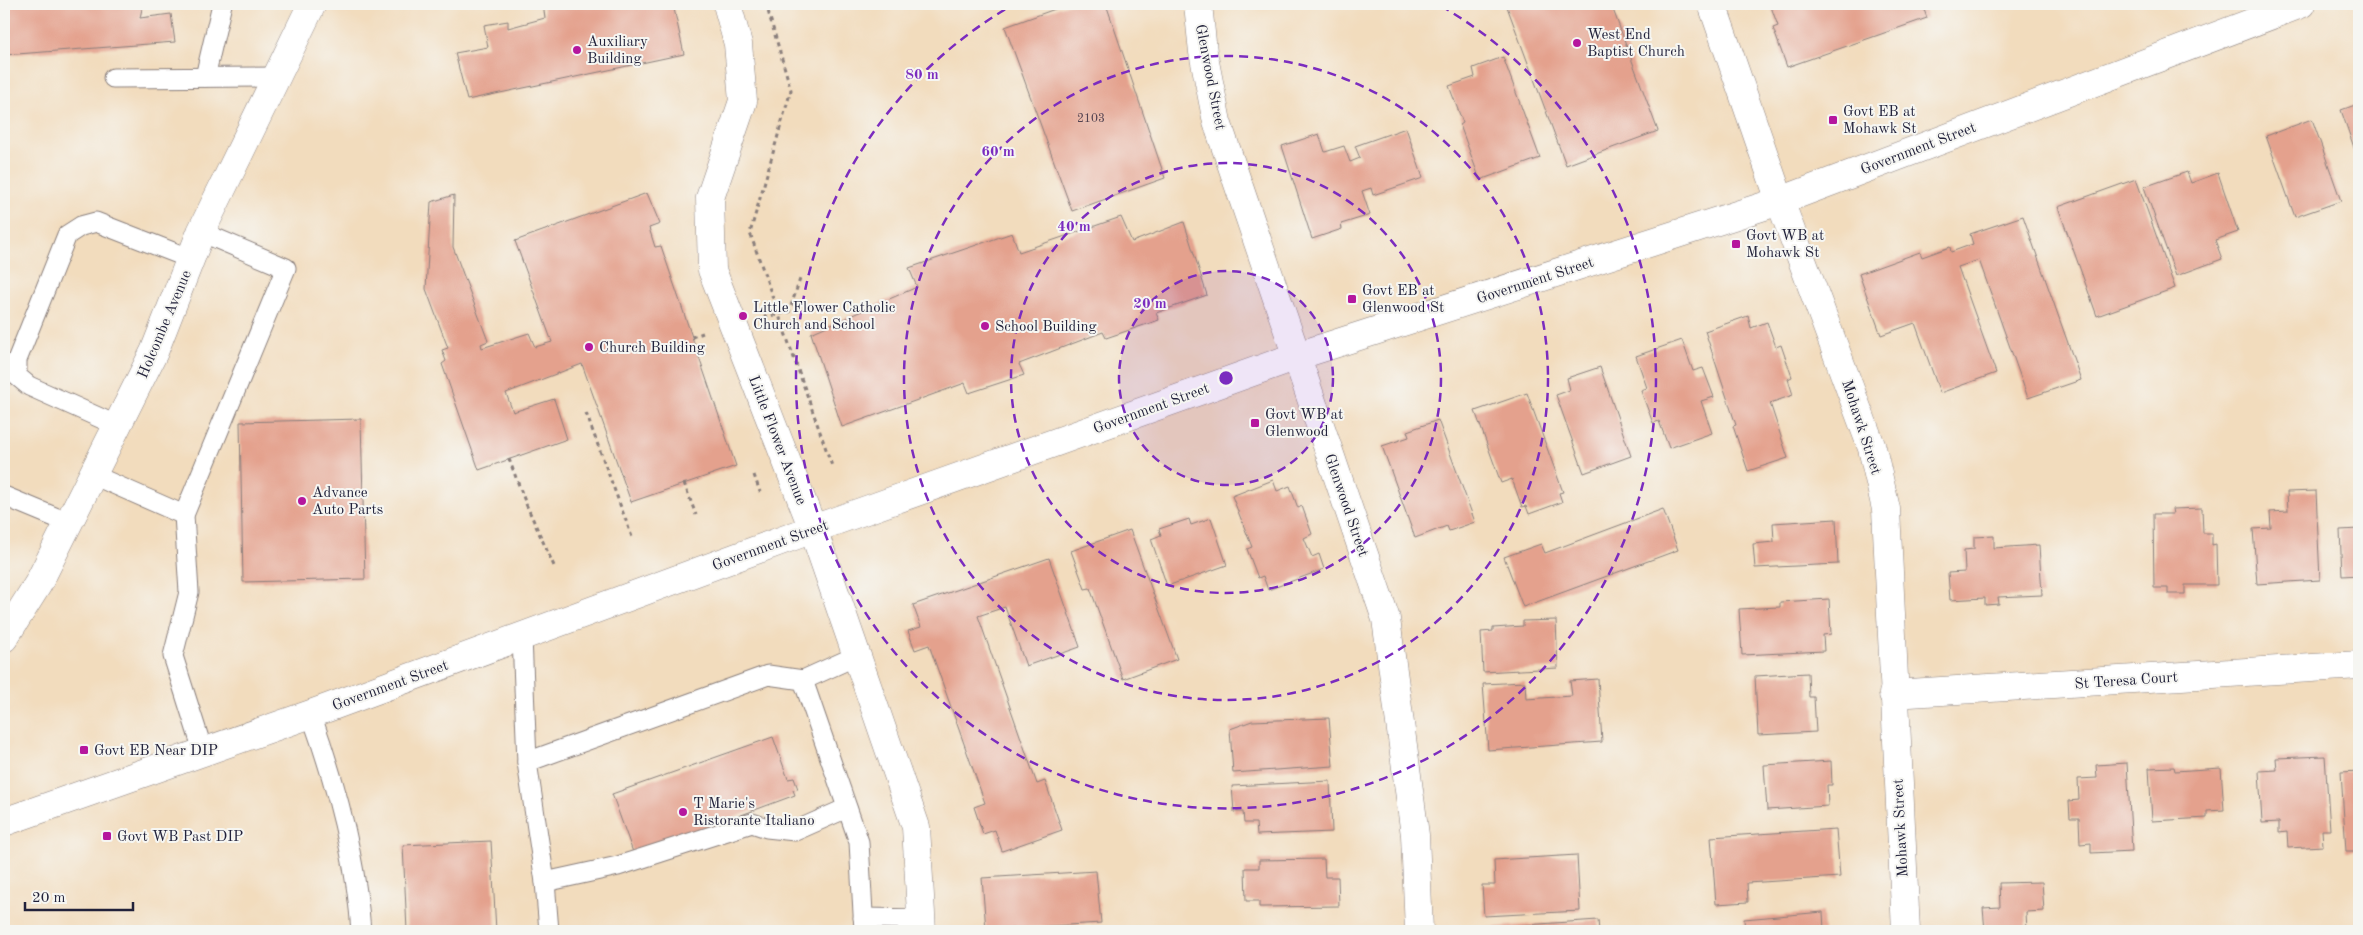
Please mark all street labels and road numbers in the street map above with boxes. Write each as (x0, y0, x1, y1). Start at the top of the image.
street label: Glenwood Street (1192, 23, 1227, 131)
street label: Government Street (1859, 121, 1978, 178)
street label: Government Street (1475, 255, 1596, 307)
street label: Holcombe Avenue (136, 268, 195, 381)
street label: Little Flower Avenue (745, 374, 808, 507)
street label: Mohawk Street (1838, 378, 1883, 477)
street label: Government Street (1092, 381, 1211, 437)
street label: Glenwood Street (1321, 452, 1370, 559)
street label: Government Street (711, 518, 830, 574)
street label: Government Street (331, 658, 450, 714)
street label: St Teresa Court (2074, 670, 2178, 693)
street label: Mohawk Street (1891, 778, 1912, 878)

